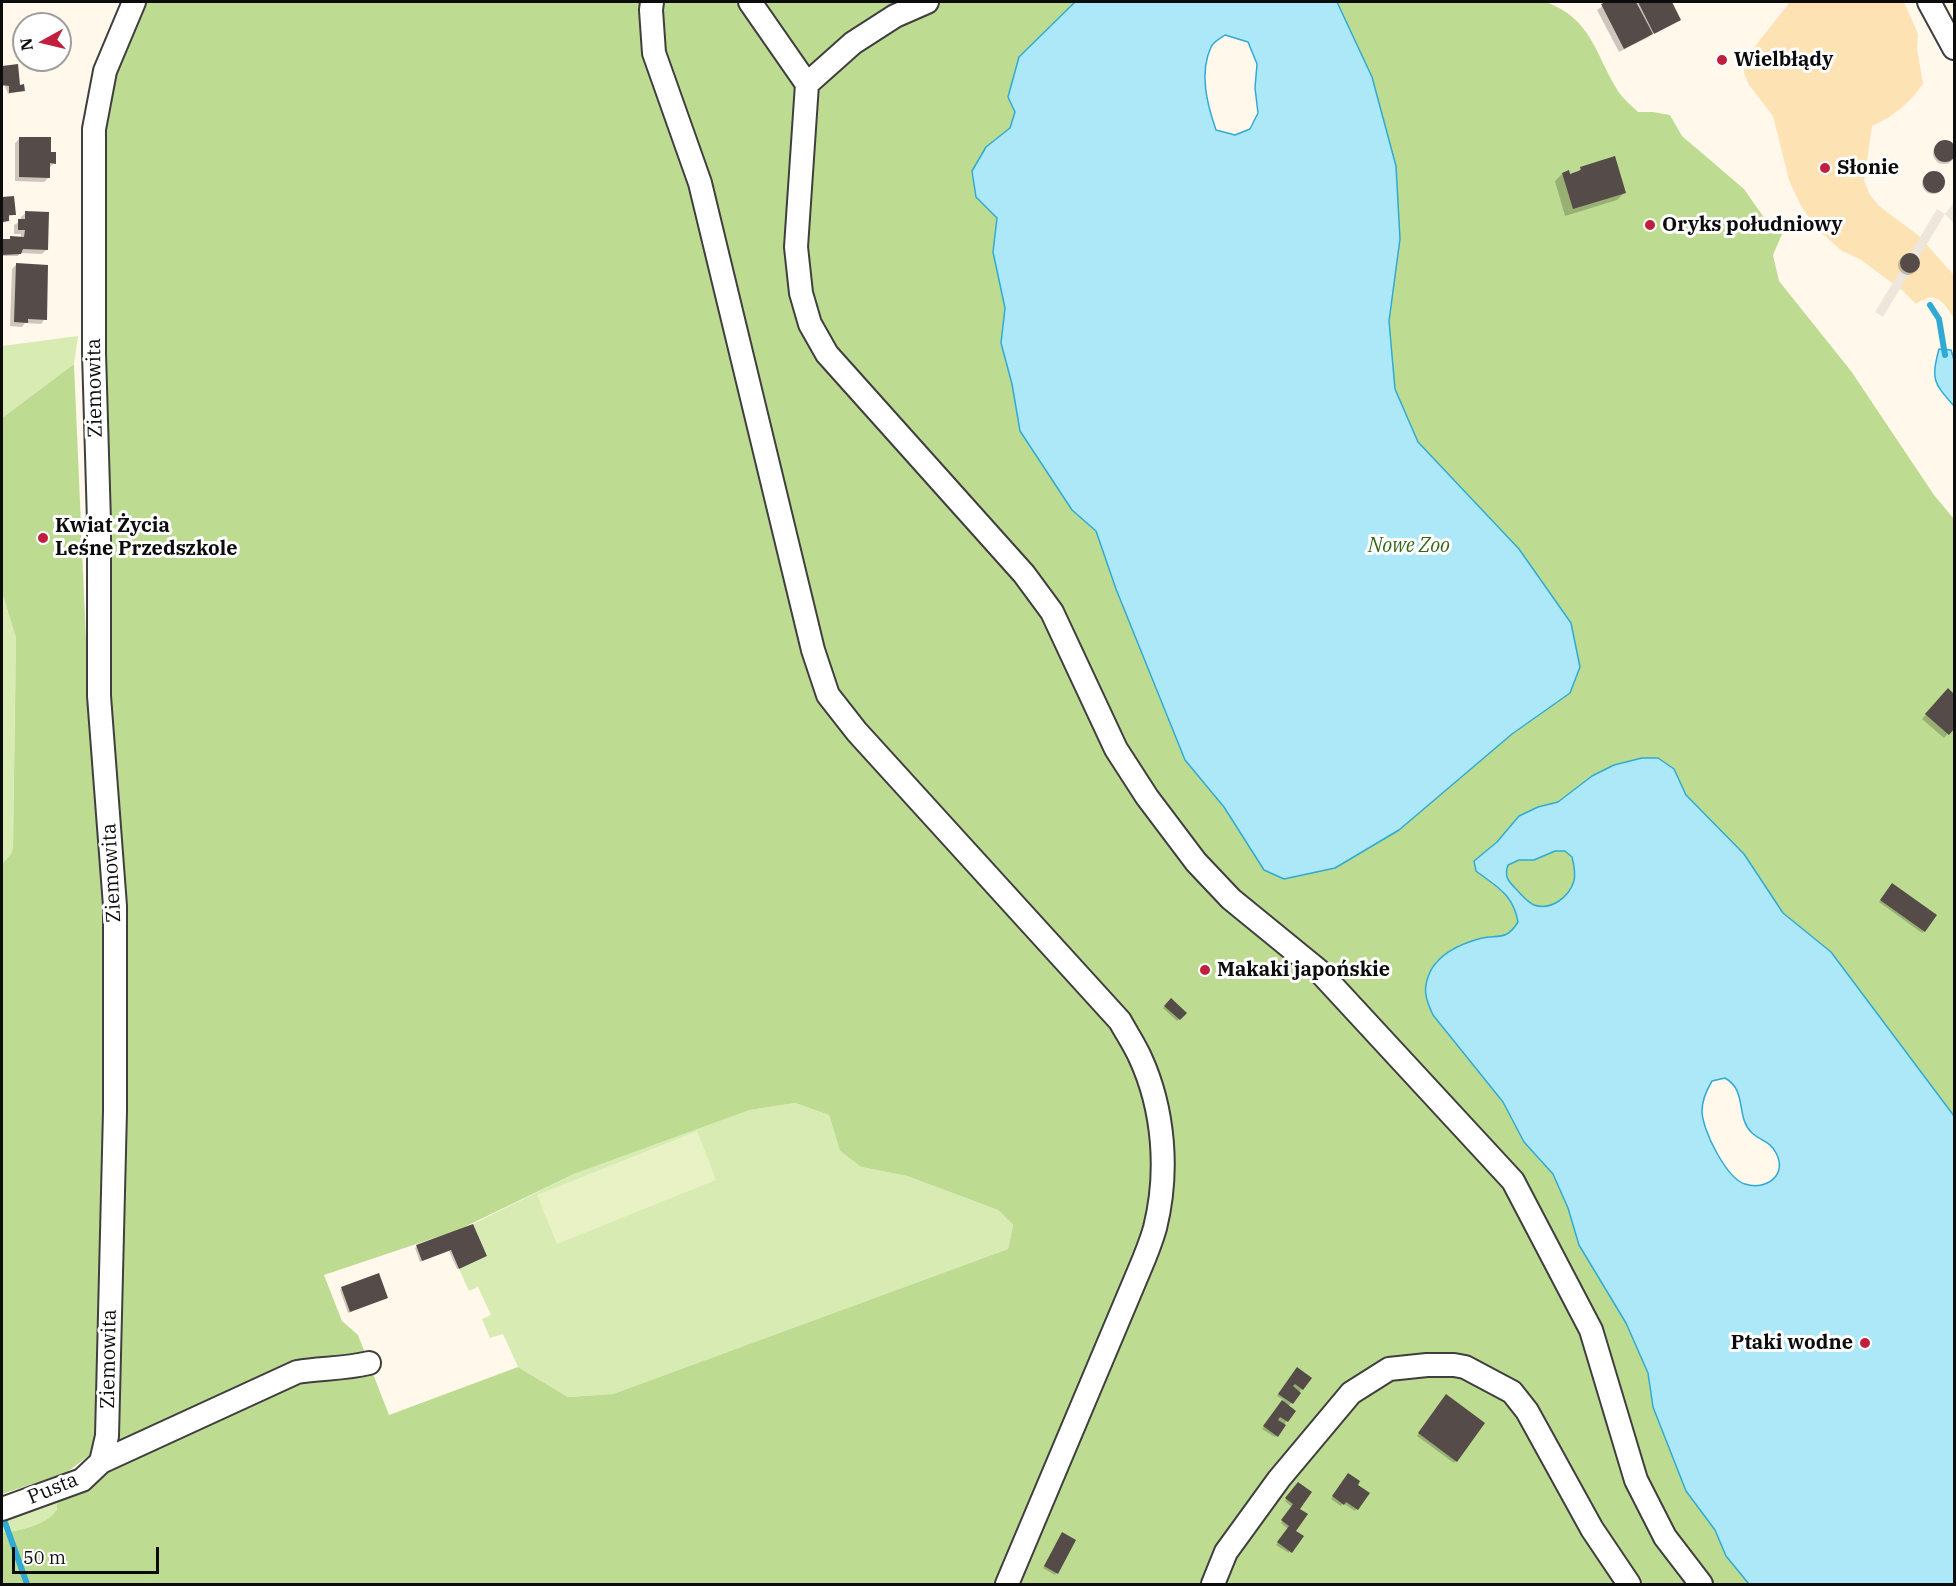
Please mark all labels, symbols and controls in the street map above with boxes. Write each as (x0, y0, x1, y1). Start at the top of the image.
north arrow (12, 12, 72, 72)
text: N (15, 37, 37, 52)
place label: Wielbłądy (1734, 48, 1833, 72)
marker: Wielbłądy (1715, 53, 1729, 67)
place label: Słonie (1837, 156, 1899, 180)
marker: Słonie (1818, 161, 1832, 175)
place label: Oryks południowy (1662, 213, 1843, 237)
marker: Oryks południowy (1643, 218, 1657, 232)
street label: Ziemowita (82, 338, 108, 438)
place label: Kwiat Życia Leśne Przedszkole (55, 514, 237, 561)
marker: Kwiat Życia Leśne Przedszkole (36, 531, 50, 545)
park label: Nowe Zoo (1368, 534, 1450, 558)
street label: Ziemowita (97, 823, 127, 923)
place label: Makaki japońskie (1217, 958, 1390, 982)
marker: Makaki japońskie (1198, 963, 1212, 977)
street label: Ziemowita (96, 1309, 122, 1409)
place label: Ptaki wodne (1731, 1331, 1853, 1355)
marker: Ptaki wodne (1858, 1336, 1872, 1350)
street label: Pusta (24, 1468, 82, 1510)
scale bar (15, 1535, 162, 1573)
text: 50 m (23, 1546, 66, 1569)

